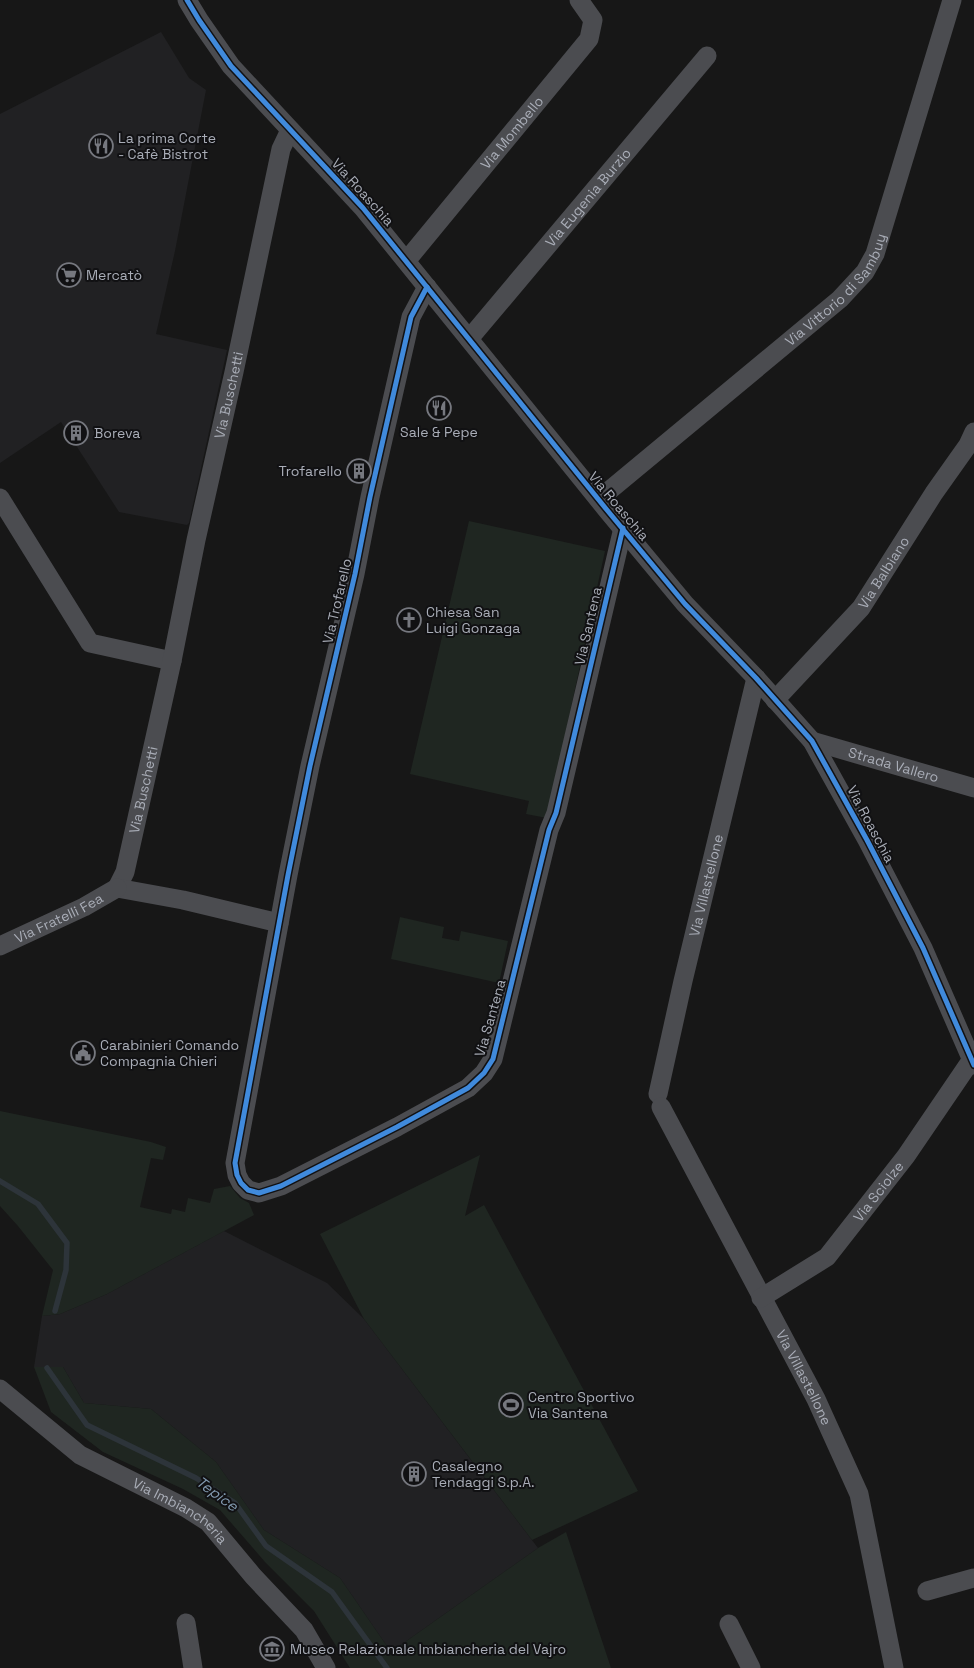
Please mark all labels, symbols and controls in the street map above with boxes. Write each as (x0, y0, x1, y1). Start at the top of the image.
street label: Via Mombello (477, 92, 547, 173)
place label: La prima Corte - Cafè Bistrot (118, 129, 216, 163)
restaurant icon: La prima Corte - Cafè Bistrot (88, 133, 114, 159)
street label: Via Eugenia Burzio (541, 144, 635, 251)
street label: Via Roaschia (328, 154, 398, 230)
street label: Via Vittorio di Sambuy (781, 231, 890, 350)
supermarket icon: Mercatò (56, 262, 82, 288)
place label: Mercatò (86, 266, 142, 284)
street label: Via Buschetti (210, 350, 247, 440)
restaurant icon: Sale & Pepe (426, 395, 452, 421)
building icon: Boreva (63, 420, 89, 446)
place label: Sale & Pepe (400, 423, 478, 441)
place label: Boreva (94, 424, 140, 442)
building icon: Trofarello (346, 458, 372, 484)
place label: Trofarello (278, 462, 342, 480)
street label: Via Roaschia (585, 468, 653, 544)
street label: Via Balbiano (854, 533, 913, 612)
street label: Via Trofarello (318, 557, 356, 645)
street label: Via Santena (570, 585, 606, 667)
place label: Chiesa San Luigi Gonzaga (426, 603, 520, 637)
church icon: Chiesa San Luigi Gonzaga (396, 607, 422, 633)
street label: Strada Vallero (846, 743, 941, 786)
street label: Via Buschetti (125, 745, 162, 835)
street label: Via Roaschia (843, 782, 899, 866)
street label: Via Villastellone (685, 832, 727, 938)
street label: Via Fratelli Fea (12, 889, 106, 947)
street label: Via Santena (470, 977, 510, 1059)
place label: Carabinieri Comando Compagnia Chieri (100, 1036, 239, 1070)
public building icon: Carabinieri Comando Compagnia Chieri (70, 1040, 96, 1066)
street label: Via Sciolze (849, 1158, 907, 1225)
street label: Via Villastellone (772, 1327, 836, 1428)
place label: Centro Sportivo Via Santena (528, 1388, 635, 1422)
sports icon: Centro Sportivo Via Santena (498, 1392, 524, 1418)
place label: Casalegno Tendaggi S.p.A. (432, 1457, 535, 1491)
building icon: Casalegno Tendaggi S.p.A. (401, 1461, 427, 1487)
water label: Tepice (193, 1472, 243, 1516)
street label: Via Imbiancheria (130, 1474, 232, 1548)
museum icon: Museo Relazionale Imbiancheria del Vajro (259, 1636, 285, 1662)
place label: Museo Relazionale Imbiancheria del Vajro (290, 1640, 566, 1658)

